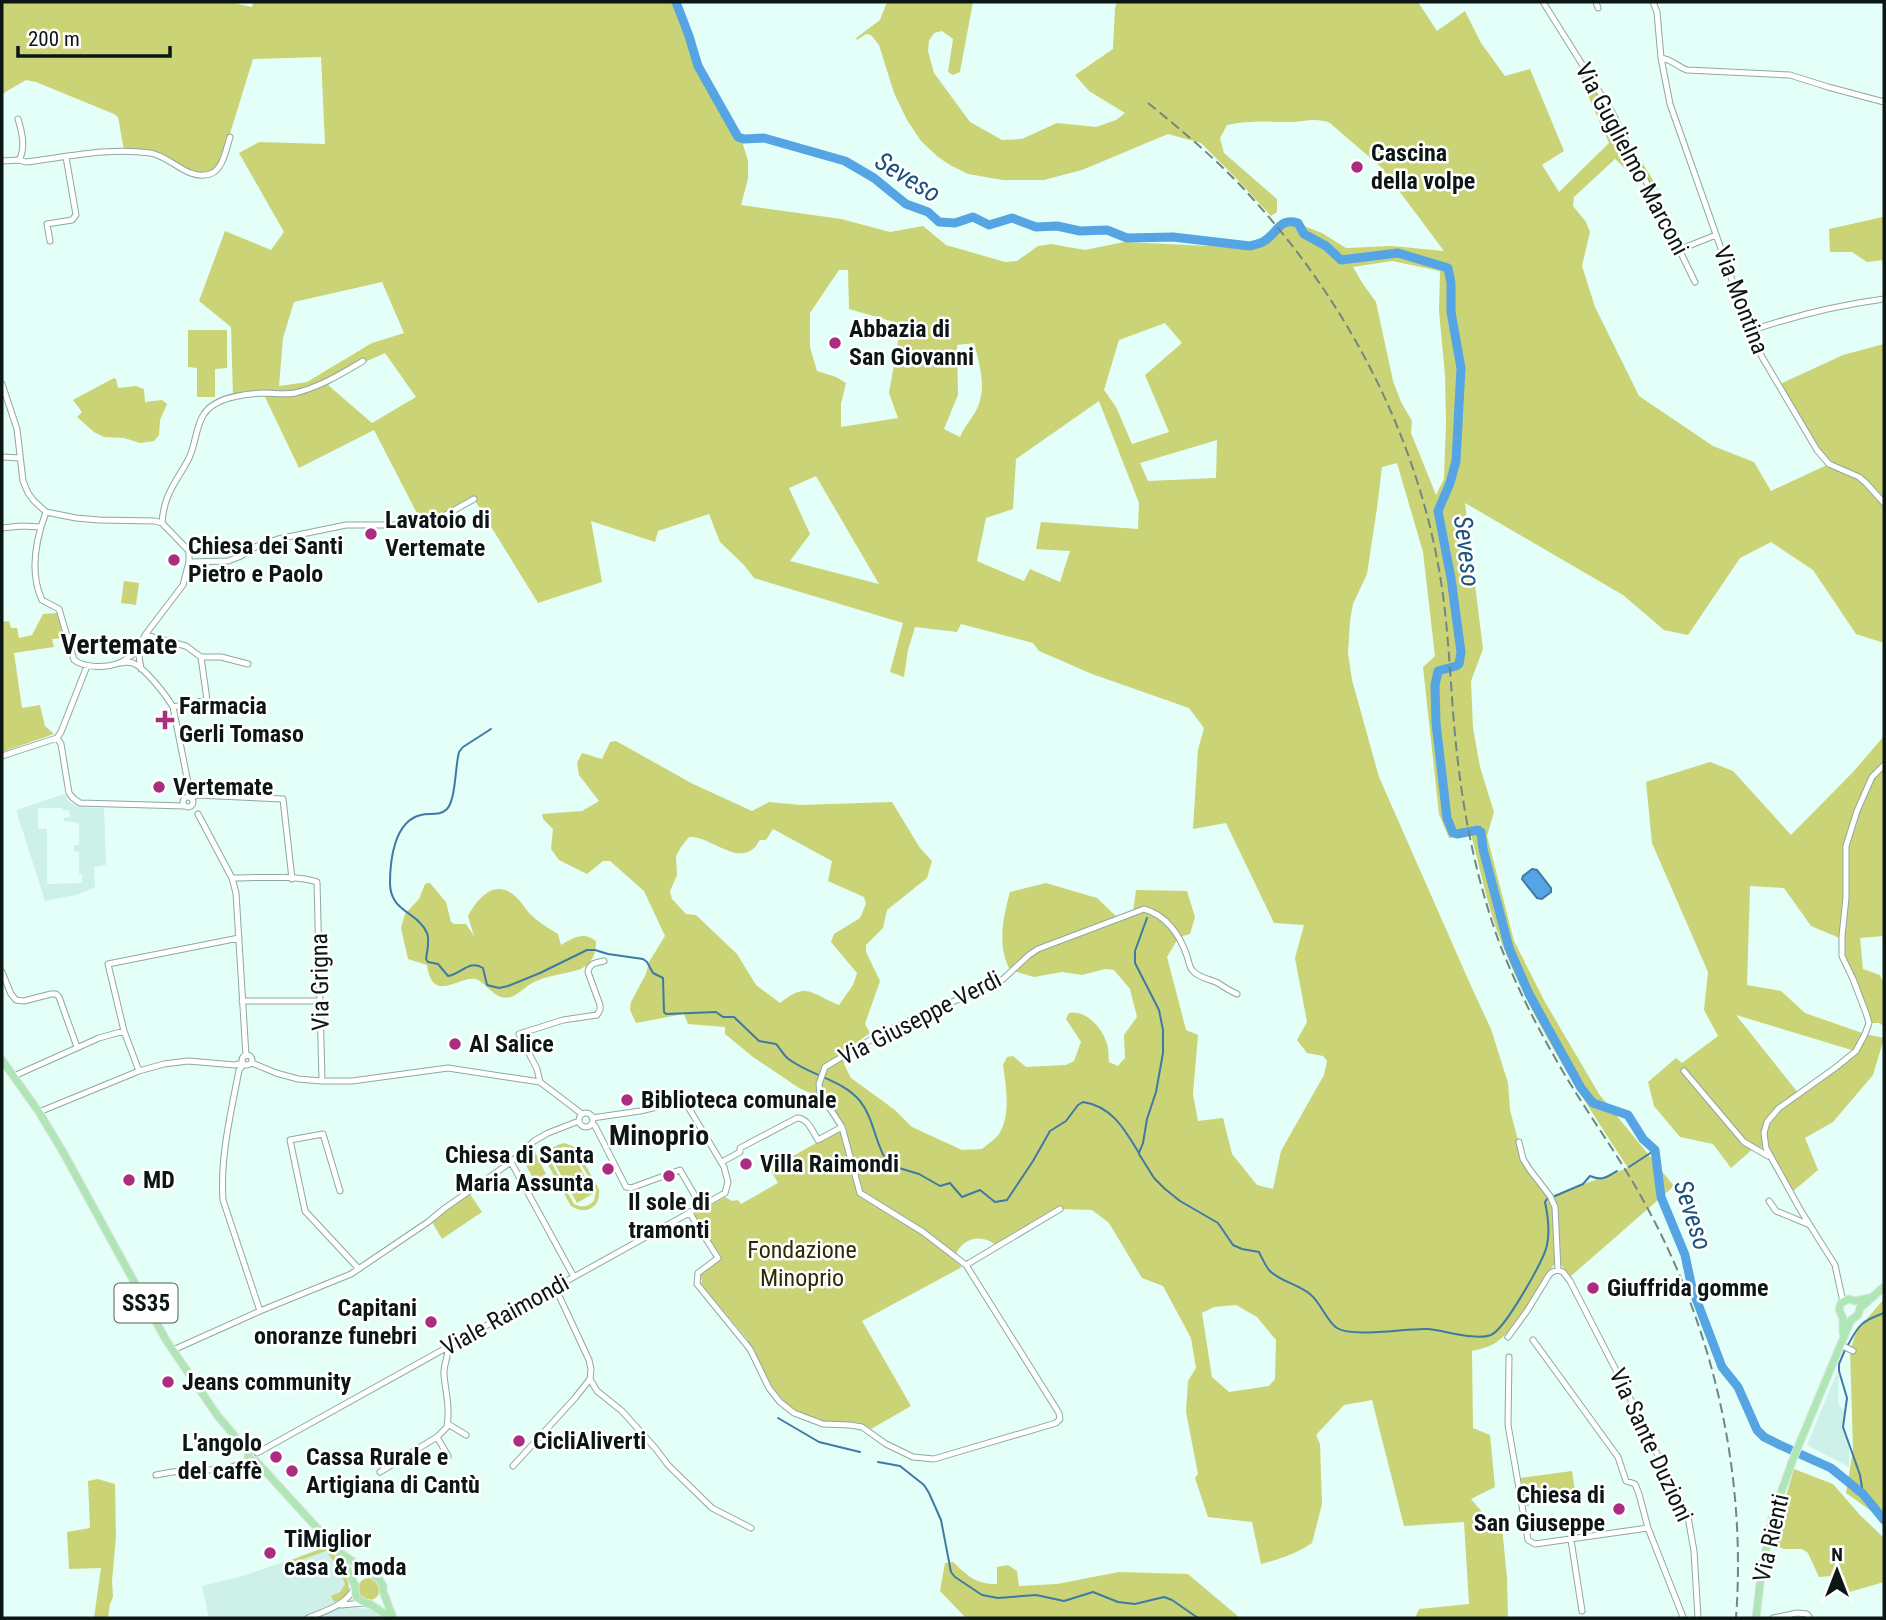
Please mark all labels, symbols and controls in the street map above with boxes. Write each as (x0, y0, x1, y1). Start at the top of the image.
scale bar (18, 14, 170, 58)
text: 200 m (28, 27, 80, 51)
street label: Via Guglielmo Marconi (1569, 58, 1695, 260)
place label: Cascina della volpe (1371, 139, 1475, 195)
water label: Seveso (870, 145, 946, 209)
marker: Cascina della volpe (1349, 159, 1365, 175)
street label: Via Montina (1708, 242, 1774, 358)
place label: Abbazia di San Giovanni (849, 315, 974, 371)
marker: Abbazia di San Giovanni (827, 335, 843, 351)
place label: Lavatoio di Vertemate (385, 506, 490, 562)
water label: Seveso (1448, 514, 1486, 588)
marker: Lavatoio di Vertemate (363, 526, 379, 542)
place label: Chiesa dei Santi Pietro e Paolo (188, 532, 343, 588)
marker: Chiesa dei Santi Pietro e Paolo (166, 552, 182, 568)
district label: Vertemate (61, 628, 177, 661)
place label: Farmacia Gerli Tomaso (179, 692, 304, 748)
marker: Farmacia Gerli Tomaso (157, 712, 173, 728)
place label: Vertemate (173, 773, 273, 801)
marker: Vertemate (151, 779, 167, 795)
street label: Via Grigna (305, 933, 335, 1031)
street label: Via Giuseppe Verdi (834, 965, 1006, 1071)
place label: Al Salice (469, 1030, 554, 1058)
marker: Al Salice (447, 1036, 463, 1052)
place label: Biblioteca comunale (641, 1086, 836, 1114)
marker: Biblioteca comunale (619, 1092, 635, 1108)
district label: Minoprio (609, 1119, 709, 1152)
place label: Chiesa di Santa Maria Assunta (445, 1141, 594, 1197)
place label: Villa Raimondi (760, 1150, 899, 1178)
marker: Villa Raimondi (738, 1156, 754, 1172)
marker: Chiesa di Santa Maria Assunta (600, 1161, 616, 1177)
place label: MD (143, 1166, 175, 1194)
marker: Il sole di tramonti (661, 1168, 677, 1184)
marker: MD (121, 1172, 137, 1188)
water label: Seveso (1668, 1176, 1718, 1254)
place label: Il sole di tramonti (628, 1188, 710, 1244)
park label: Fondazione Minoprio (747, 1236, 857, 1292)
street label: Viale Raimondi (436, 1268, 574, 1362)
place label: Giuffrida gomme (1607, 1274, 1768, 1302)
marker: Giuffrida gomme (1585, 1280, 1601, 1296)
road number: SS35 (114, 1284, 178, 1322)
place label: Capitani onoranze funebri (254, 1294, 417, 1350)
marker: Capitani onoranze funebri (423, 1314, 439, 1330)
street label: Via Sante Duzioni (1603, 1364, 1699, 1526)
place label: Jeans community (182, 1368, 351, 1396)
marker: Jeans community (160, 1374, 176, 1390)
place label: CicliAliverti (533, 1427, 646, 1455)
place label: L'angolo del caffè (178, 1429, 262, 1485)
marker: CicliAliverti (511, 1433, 527, 1449)
place label: Cassa Rurale e Artigiana di Cantù (306, 1443, 480, 1499)
marker: L'angolo del caffè (268, 1449, 284, 1465)
marker: Cassa Rurale e Artigiana di Cantù (284, 1463, 300, 1479)
place label: Chiesa di San Giuseppe (1474, 1481, 1605, 1537)
street label: Via Rienti (1747, 1491, 1795, 1585)
marker: Chiesa di San Giuseppe (1611, 1501, 1627, 1517)
place label: TiMiglior casa & moda (284, 1525, 406, 1581)
north arrow (1802, 1536, 1872, 1606)
text: N (1831, 1543, 1843, 1566)
marker: TiMiglior casa & moda (262, 1545, 278, 1561)

